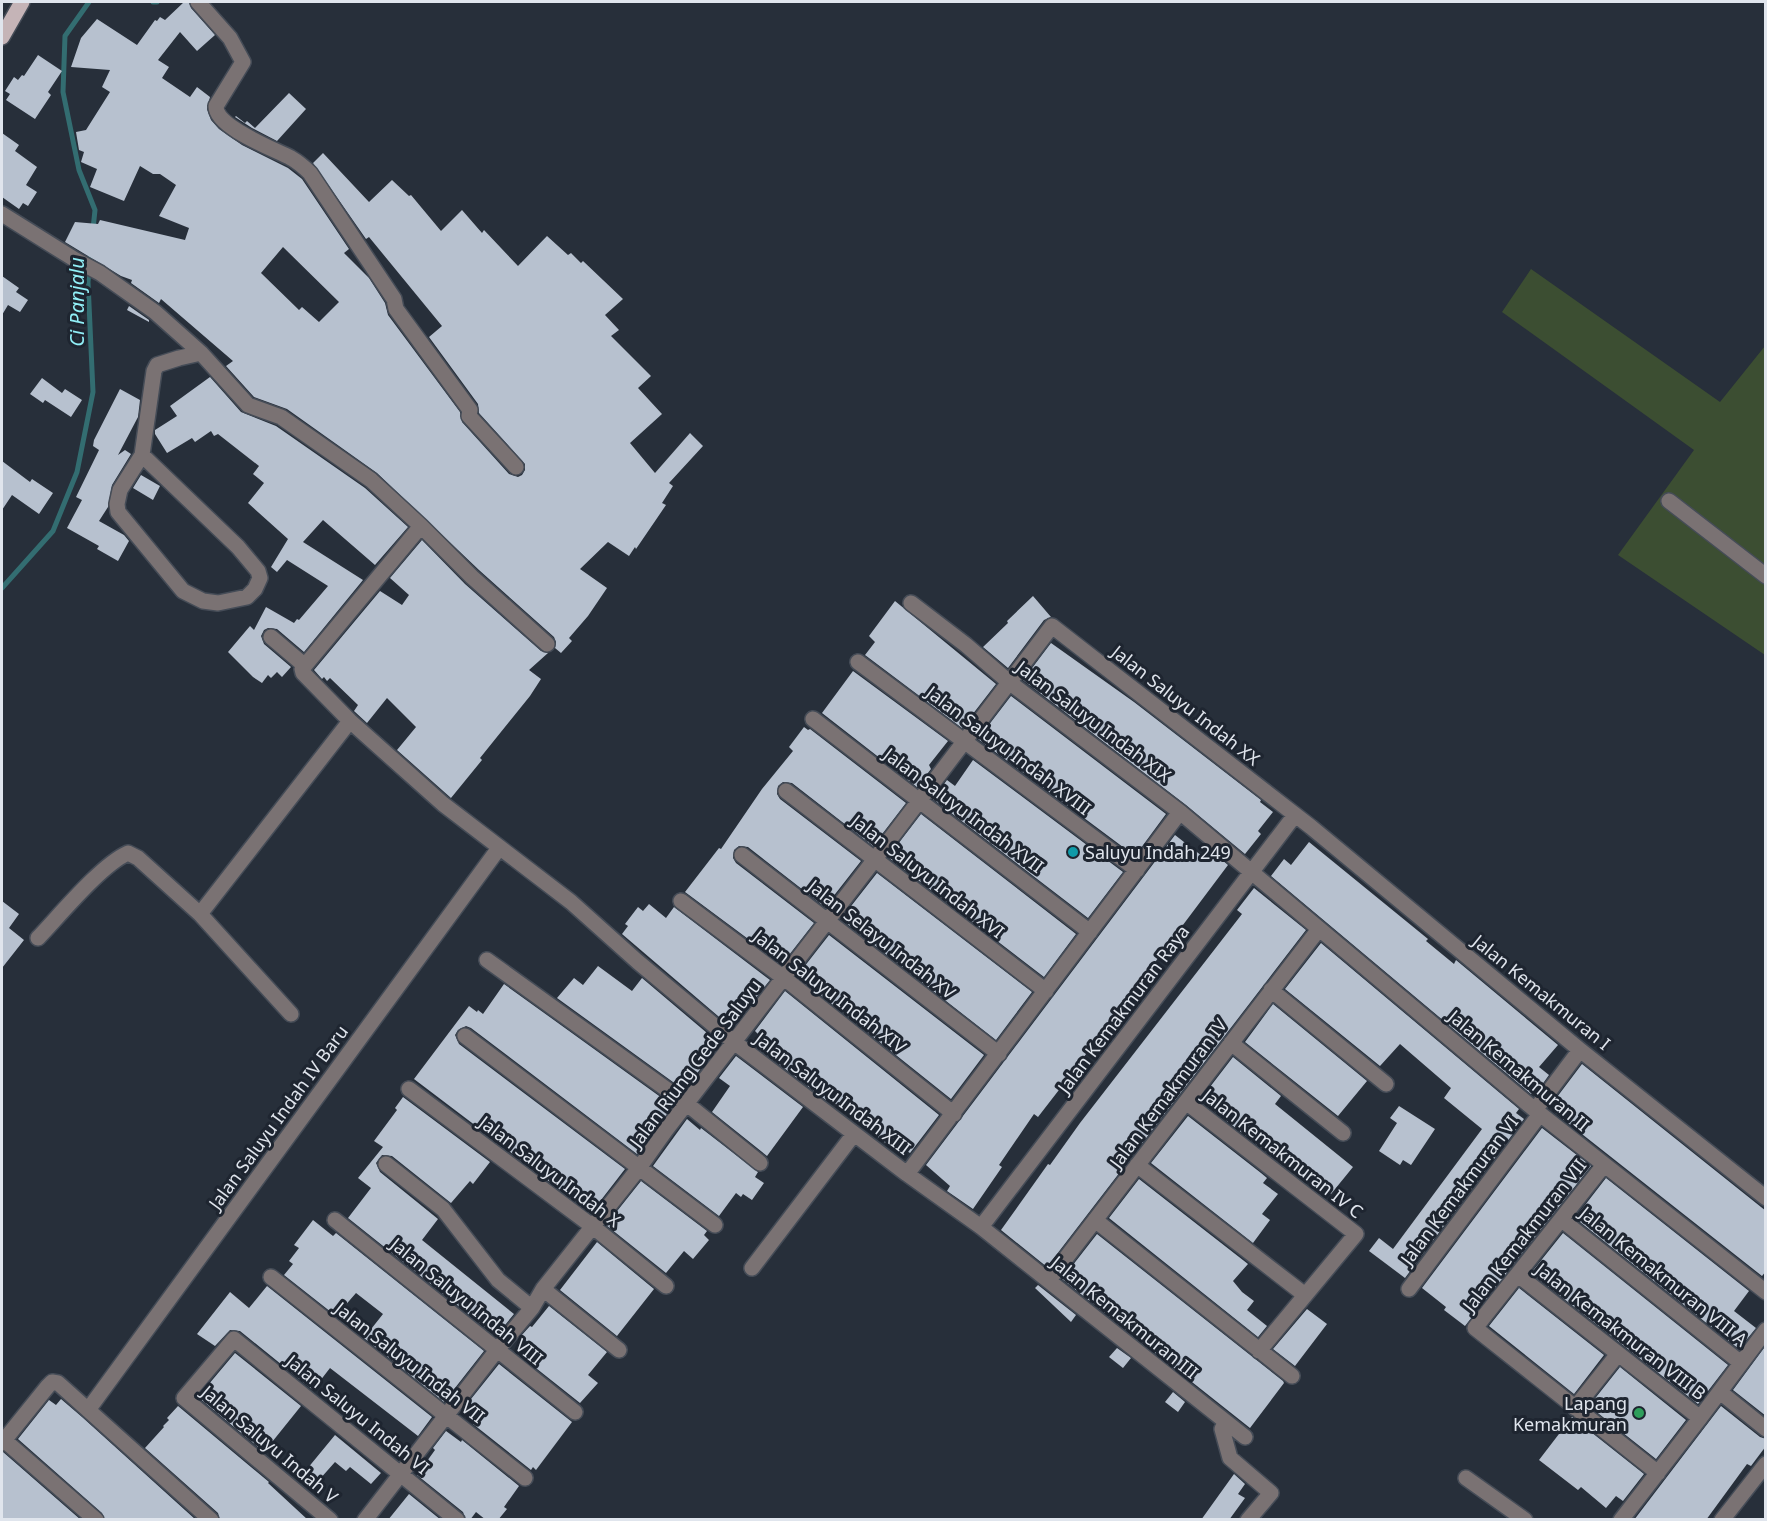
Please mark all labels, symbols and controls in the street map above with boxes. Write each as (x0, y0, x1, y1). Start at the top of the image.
water label: Ci Panjalu (63, 257, 90, 347)
street label: Jalan Saluyu Indah XX (1105, 638, 1265, 771)
street label: Jalan Saluyu Indah XIX (1010, 654, 1177, 787)
street label: Jalan Saluyu Indah XVIII (923, 681, 1095, 819)
street label: Jalan Saluyu Indah XVII (845, 807, 1009, 943)
street label: Jalan Saluyu Indah XVI (847, 810, 1009, 942)
place label: Saluyu Indah 249 (1085, 840, 1231, 864)
marker: Saluyu Indah 249 (1066, 845, 1080, 859)
street label: Jalan Selayu Indah XV (802, 873, 961, 1004)
street label: Jalan Kemakmuran Raya (1051, 920, 1194, 1100)
street label: Jalan Saluyu Indah XIV (747, 922, 912, 1058)
street label: Jalan Kemakmuran I (1467, 928, 1616, 1055)
street label: Jalan Riung Gede Saluyu (623, 974, 766, 1154)
street label: Jalan Kemakmuran II (1442, 1003, 1594, 1136)
street label: Jalan Kemakmuran IV (1103, 1013, 1232, 1174)
street label: Jalan Saluyu Indah IV Baru (202, 1020, 353, 1216)
street label: Jalan Saluyu Indah XIII (749, 1025, 916, 1160)
street label: Jalan Kemakmuran IV C (1196, 1082, 1368, 1223)
street label: Jalan Saluyu Indah X (473, 1109, 626, 1232)
street label: Jalan Kemakmuran VI (1394, 1110, 1523, 1271)
street label: Jalan Kemakmuran VII (1456, 1154, 1591, 1318)
street label: Jalan Kemakmuran VIII A (1573, 1199, 1753, 1352)
street label: Jalan Saluyu Indah VIII (387, 1233, 547, 1369)
street label: Jalan Kemakmuran III (1045, 1249, 1204, 1384)
street label: Jalan Kemakmuran VIII B (1529, 1256, 1711, 1405)
street label: Jalan Saluyu Indah VII (280, 1348, 434, 1479)
street label: Jalan Saluyu Indah VI (282, 1350, 434, 1478)
street label: Jalan Saluyu Indah V (195, 1378, 343, 1508)
place label: Lapang Kemakmuran (1513, 1391, 1627, 1436)
marker: Lapang Kemakmuran (1632, 1406, 1646, 1420)

